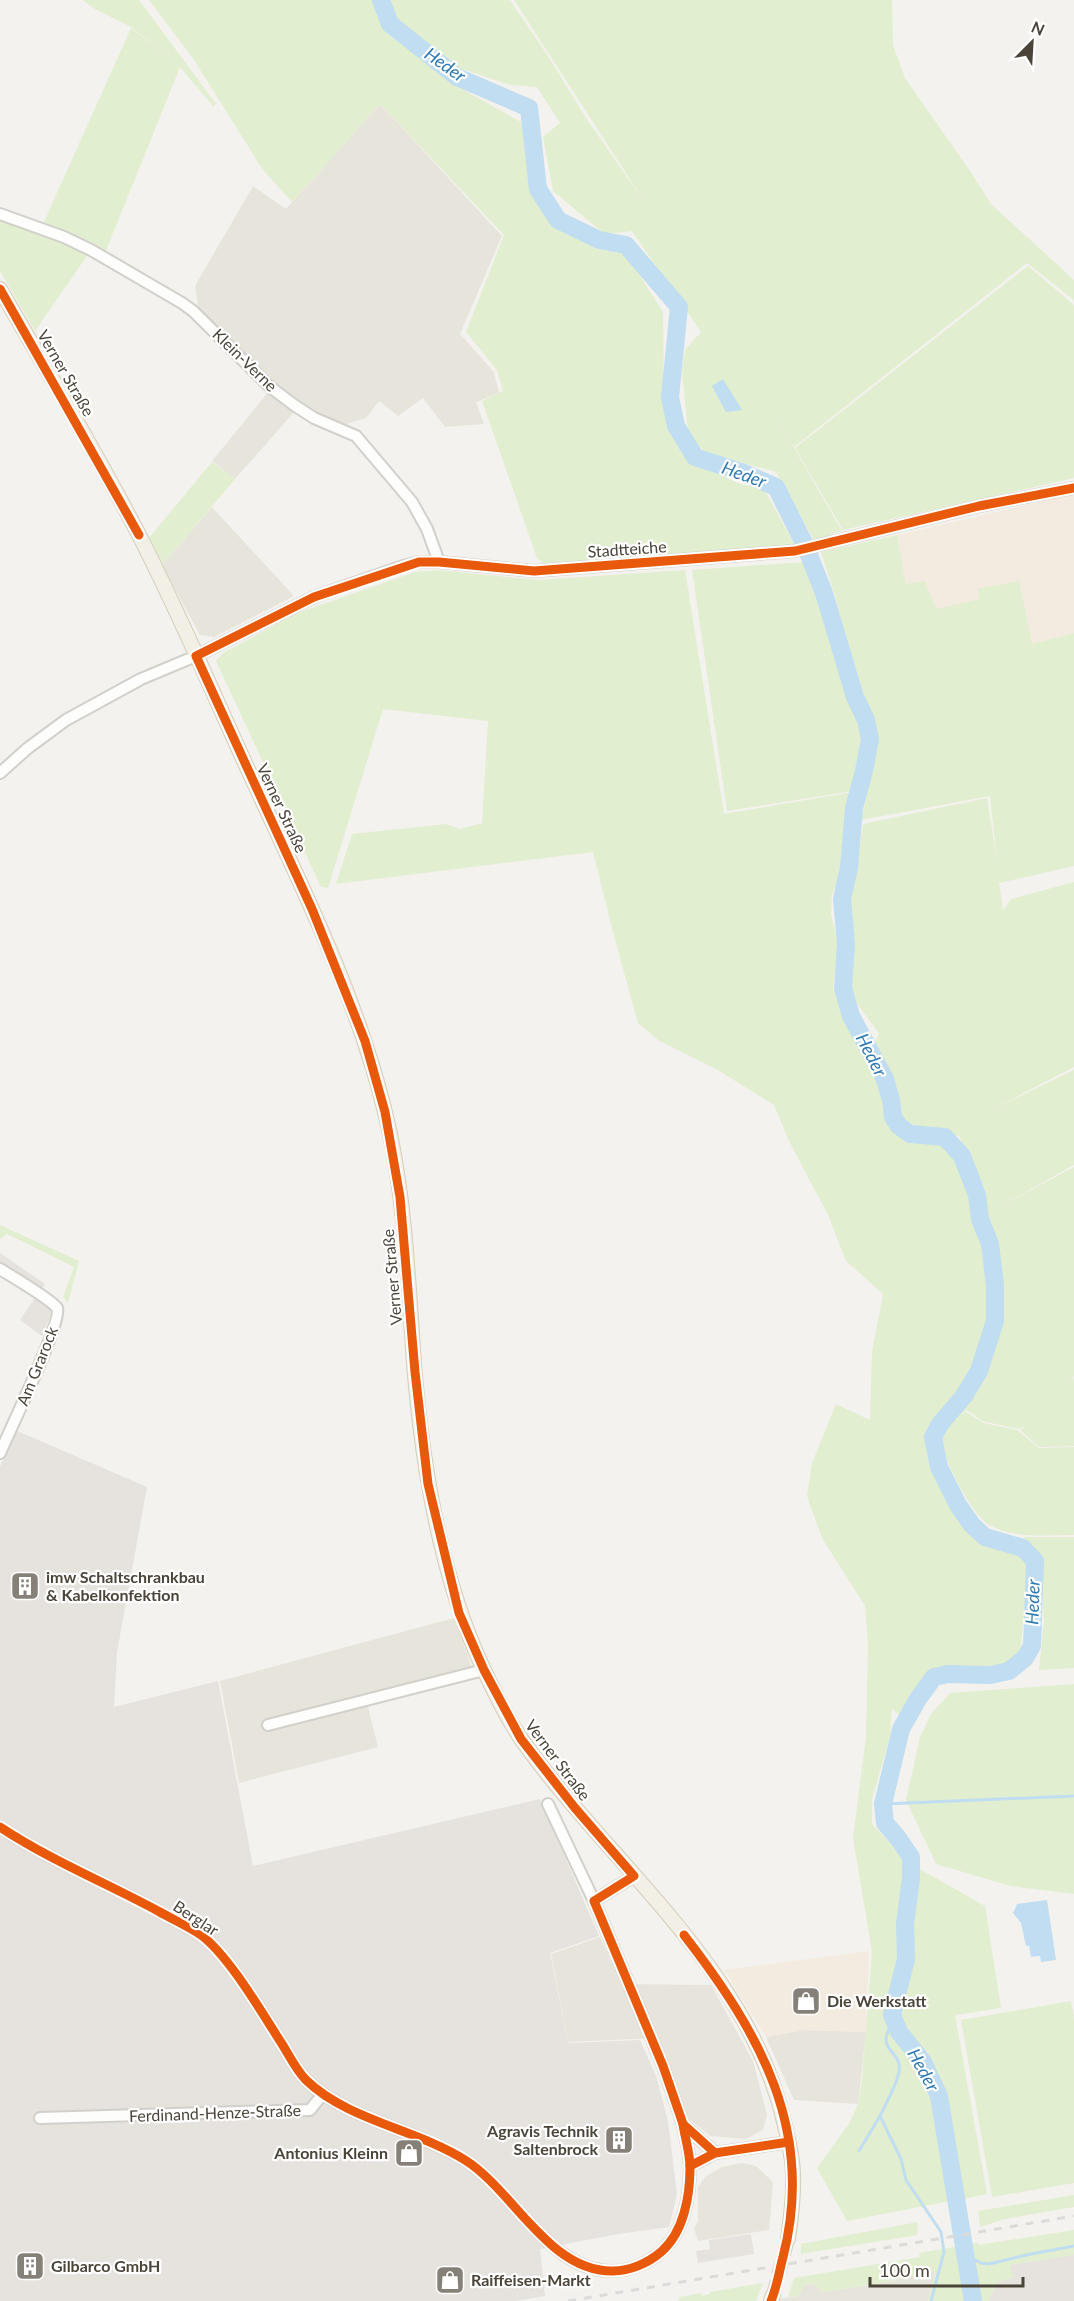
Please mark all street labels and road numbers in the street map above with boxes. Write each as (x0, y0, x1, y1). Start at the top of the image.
street label: Klein-Verne (209, 324, 282, 395)
street label: Verner Straße (34, 326, 99, 419)
street label: Stadtteiche (587, 536, 667, 561)
street label: Verner Straße (253, 760, 311, 855)
street label: Verner Straße (378, 1228, 405, 1326)
street label: Am Grarock (12, 1323, 61, 1408)
street label: Verner Straße (522, 1716, 595, 1804)
street label: Berglar (170, 1896, 223, 1939)
street label: Ferdinand-Henze-Straße (129, 2100, 301, 2125)

